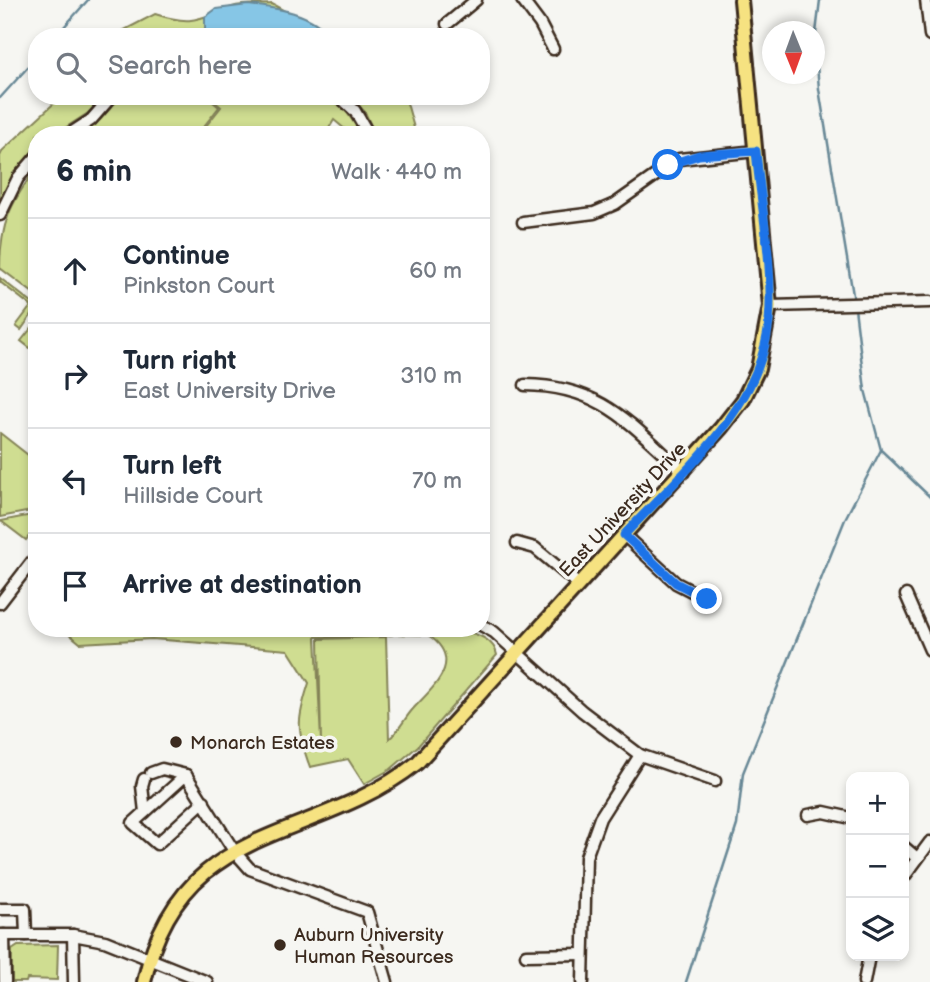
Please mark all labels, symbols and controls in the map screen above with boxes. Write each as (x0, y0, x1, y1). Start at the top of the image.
north arrow (762, 21, 825, 84)
search box (28, 28, 490, 105)
icon: search (52, 48, 90, 86)
text: Search here (108, 51, 252, 82)
route start (652, 149, 683, 180)
text: 6 min (56, 154, 132, 190)
text: Walk · 440 m (331, 158, 462, 186)
text: Continue (123, 241, 230, 272)
icon: ahead (56, 252, 94, 290)
text: 60 m (409, 257, 462, 285)
text: Pinkston Court (123, 272, 275, 300)
text: Turn right (123, 346, 236, 377)
icon: right (56, 357, 94, 395)
text: 310 m (400, 362, 462, 390)
text: East University Drive (123, 377, 336, 405)
street label: East University Drive (555, 438, 691, 582)
text: Turn left (123, 451, 222, 482)
icon: left (56, 462, 94, 500)
text: 70 m (412, 467, 462, 495)
text: Hillside Court (123, 482, 263, 510)
icon: arrive (56, 567, 94, 605)
text: Arrive at destination (123, 570, 362, 601)
route end (691, 583, 722, 614)
place label: Monarch Estates (190, 732, 335, 755)
marker: Monarch Estates (168, 734, 184, 750)
map controls (846, 772, 909, 961)
button: + (846, 772, 909, 835)
button: − (846, 835, 909, 898)
button: layers (846, 898, 909, 961)
place label: Auburn University Human Resources (294, 924, 453, 969)
marker: Auburn University Human Resources (272, 937, 288, 953)

